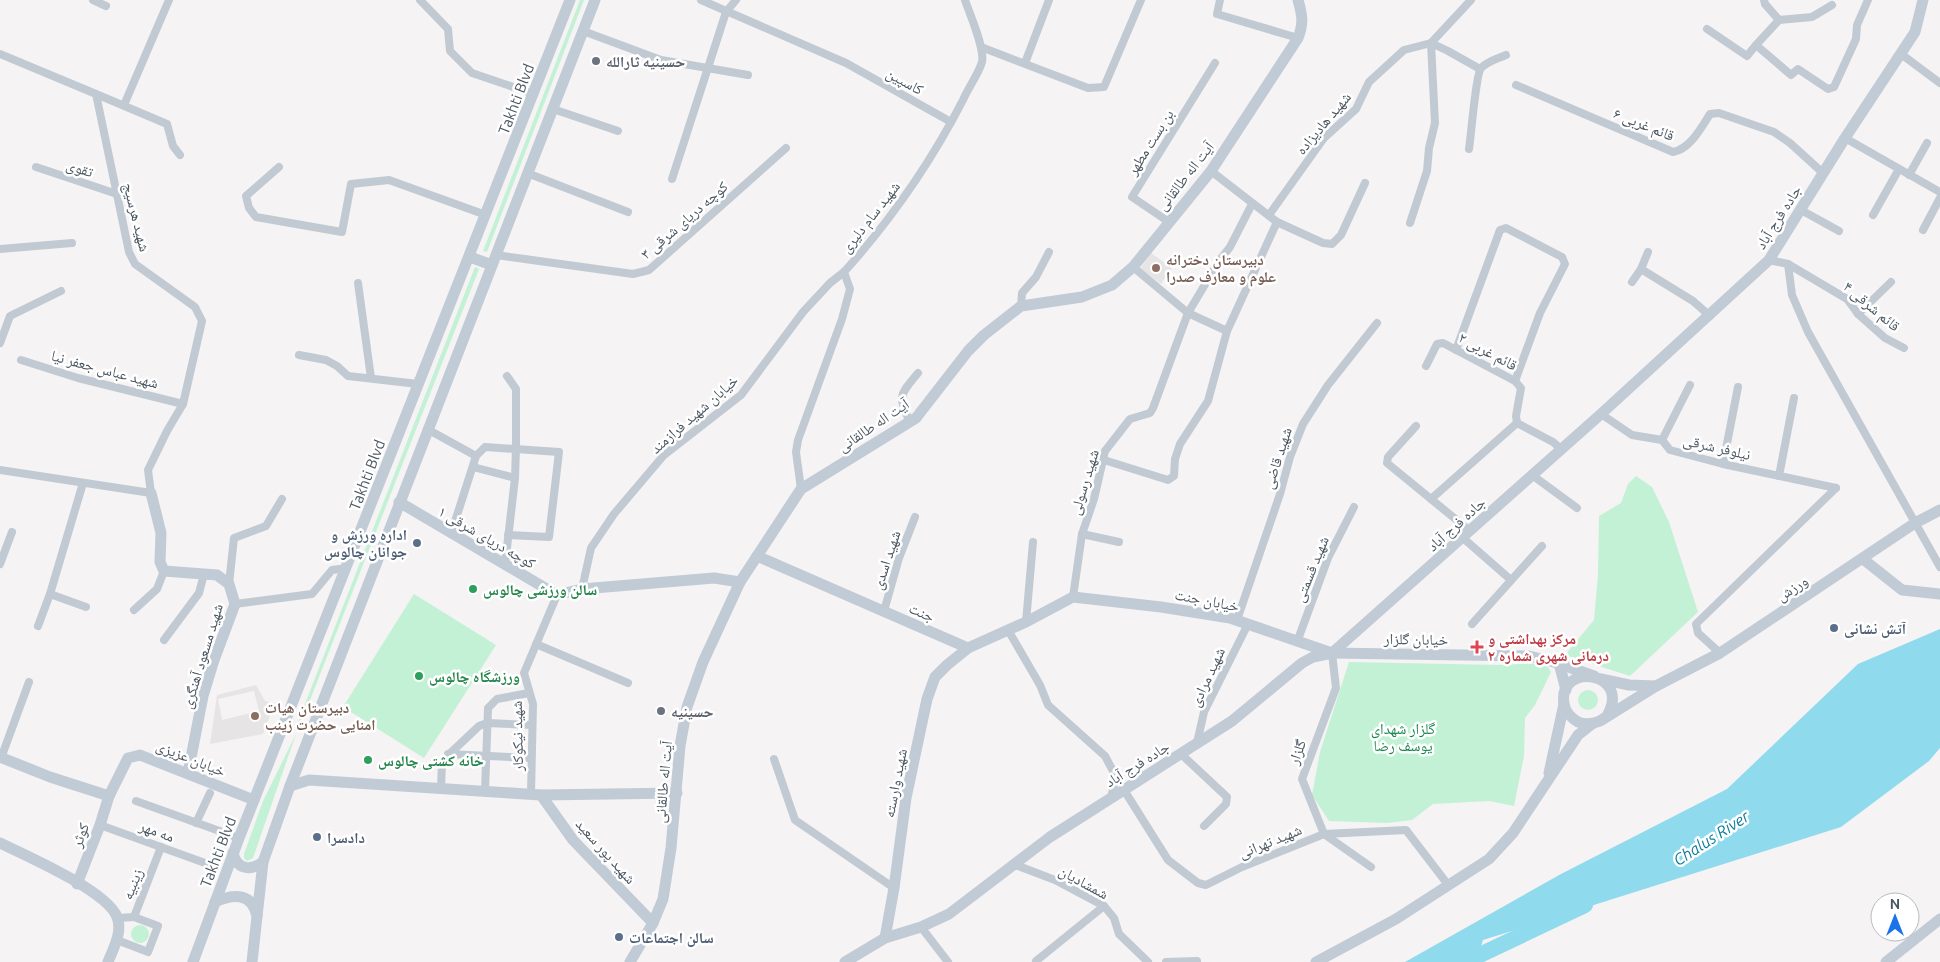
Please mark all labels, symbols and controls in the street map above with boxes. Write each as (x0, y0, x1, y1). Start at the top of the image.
place label: حسینیه ثارالله (606, 53, 685, 70)
marker: حسینیه ثارالله (590, 55, 602, 67)
street label: Takhti Blvd (495, 61, 537, 137)
street label: کاسپين (883, 64, 926, 100)
street label: شهید هادیزاده (1292, 88, 1355, 158)
street label: قائم غربی ۶ (1610, 104, 1677, 146)
street label: بن بست مطهر (1123, 106, 1179, 180)
street label: آیت اله طالقانی (1153, 137, 1219, 215)
street label: تقوی (64, 156, 96, 182)
street label: کوچه دریای شرقی ۳ (637, 178, 732, 264)
street label: شهید سام دلیری (837, 178, 905, 257)
street label: شهید هرسیج (118, 181, 154, 254)
street label: جاده فرج آباد (1752, 182, 1806, 253)
place label: دبیرستان دخترانه علوم و معارف صدرا (1166, 251, 1276, 287)
marker: دبیرستان دخترانه علوم و معارف صدرا (1150, 262, 1162, 274)
street label: قائم شرقی ۴ (1839, 278, 1904, 336)
street label: قائم غربی ۲ (1455, 329, 1520, 375)
street label: شهید عباس جعفر نیا (49, 347, 161, 393)
street label: خیابان شهید فرازمند (647, 371, 743, 458)
street label: آیت اله طالقانی (834, 394, 914, 457)
street label: شهید قاضی (1259, 425, 1297, 492)
street label: نیلوفر شرقی (1681, 431, 1752, 465)
street label: Takhti Blvd (346, 437, 388, 513)
street label: شهید رسولی (1066, 447, 1104, 517)
street label: جاده فرج آباد (1424, 493, 1490, 556)
street label: کوچه دریای شرقی ۱ (434, 502, 539, 573)
place label: اداره ورزش و جوانان چالوس (324, 526, 407, 561)
street label: شهید اسدی (868, 528, 906, 592)
street label: شهید قسمتی (1290, 533, 1334, 605)
marker: اداره ورزش و جوانان چالوس (411, 537, 423, 549)
street label: ورزش (1773, 572, 1812, 606)
place label: سالن ورزشی چالوس (483, 581, 597, 599)
marker: سالن ورزشی چالوس (467, 583, 479, 595)
street label: خیابان جنت (1173, 585, 1241, 617)
street label: جنت (907, 599, 938, 625)
street label: شهید مسعود آهنگری (178, 601, 228, 711)
place label: آتش نشانی (1844, 620, 1907, 638)
marker: آتش نشانی (1828, 622, 1840, 634)
street label: خیابان گلزار (1383, 630, 1449, 650)
place label: مرکز بهداشتی و درمانی شهری شماره ۲ (1488, 630, 1609, 665)
marker: مرکز بهداشتی و درمانی شهری شماره ۲ (1470, 640, 1484, 654)
street label: شهید مرادی (1186, 645, 1230, 710)
place label: ورزشگاه چالوس (429, 668, 520, 686)
marker: ورزشگاه چالوس (413, 670, 425, 682)
place label: دبیرستان هیات امنایی حضرت زینب (265, 699, 376, 734)
street label: شهید نیکوکار (508, 700, 527, 773)
place label: حسینیه (671, 703, 714, 720)
marker: حسینیه (655, 705, 667, 717)
marker: دبیرستان هیات امنایی حضرت زینب (249, 710, 261, 722)
park label: گلزار شهدای یوسف رضا (1371, 720, 1435, 755)
street label: خیابان عزیزی (153, 736, 228, 782)
street label: جاده فرج آباد (1102, 737, 1174, 792)
street label: گلزار (1284, 737, 1310, 768)
street label: آیت اله طالقانی (651, 739, 677, 824)
street label: شهید وارسته (880, 747, 911, 819)
place label: خانه کشتی چالوس (378, 752, 484, 770)
marker: خانه کشتی چالوس (362, 754, 374, 766)
water label: Chalus River (1670, 806, 1753, 869)
street label: Takhti Blvd (197, 814, 239, 890)
street label: شهید پور سعید (572, 815, 640, 888)
street label: مه مهر (136, 817, 177, 846)
street label: کوثر (67, 821, 93, 851)
street label: شهید تهرانی (1236, 821, 1305, 863)
place label: دادسرا (327, 829, 365, 846)
marker: دادسرا (311, 831, 323, 843)
street label: شمشادیان (1055, 862, 1112, 904)
street label: زینبیه (118, 866, 147, 902)
north arrow (1870, 892, 1920, 942)
text: N (1890, 896, 1900, 912)
place label: سالن اجتماعات (629, 929, 714, 947)
marker: سالن اجتماعات (613, 931, 625, 943)

